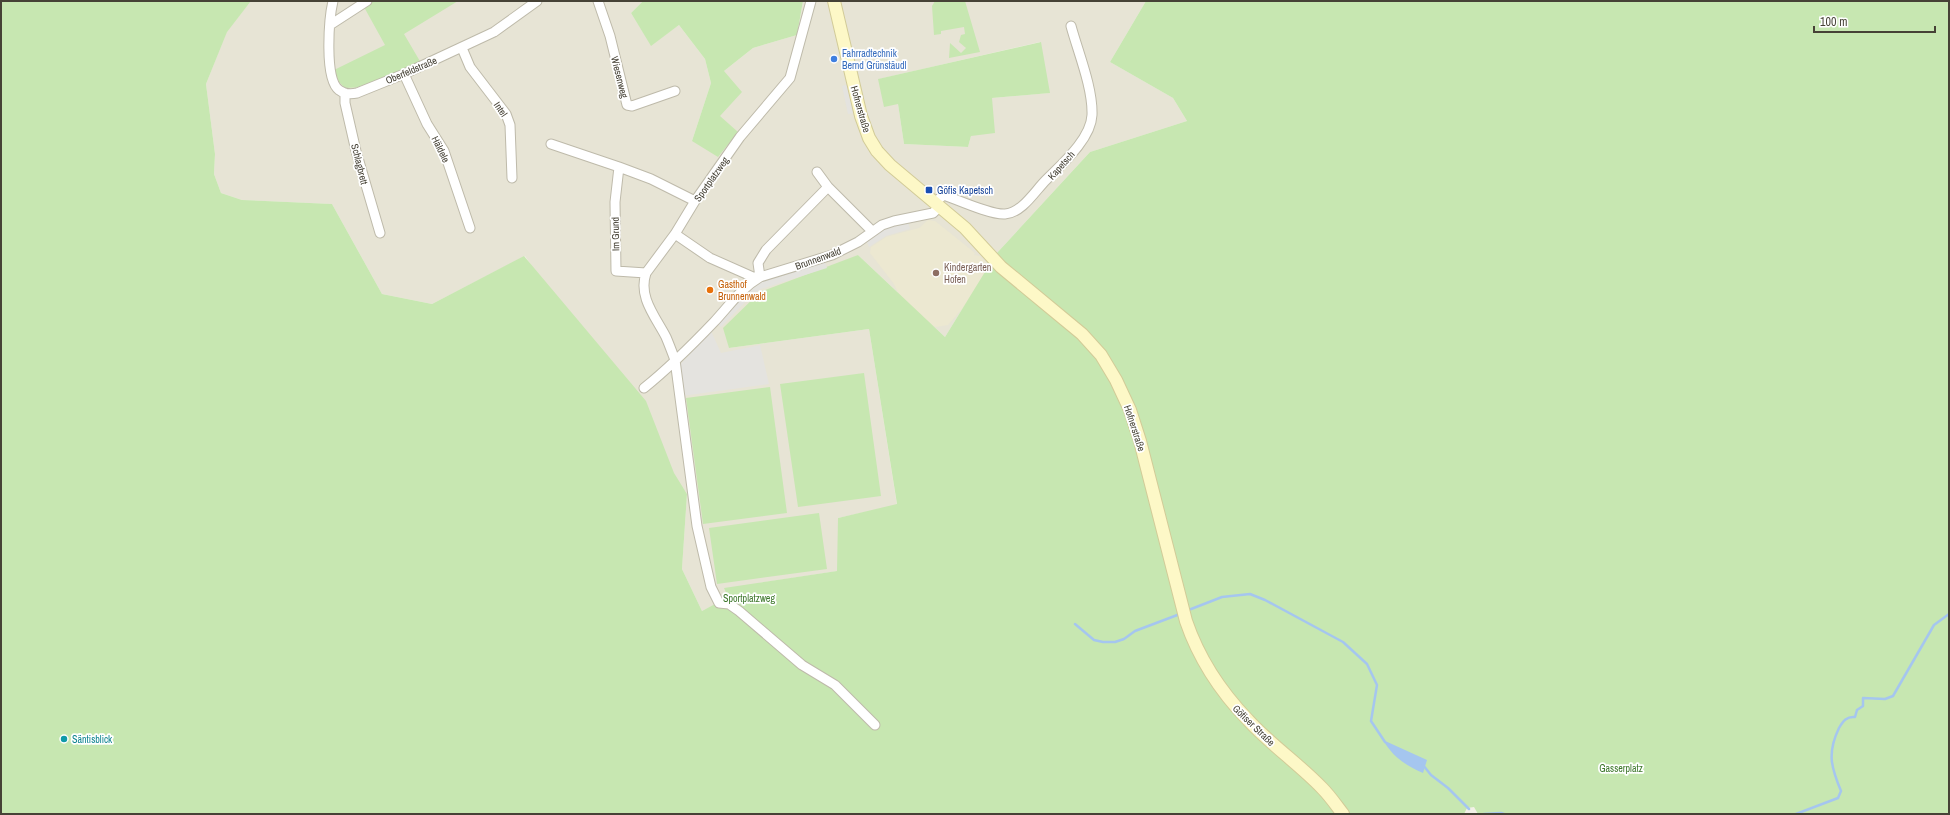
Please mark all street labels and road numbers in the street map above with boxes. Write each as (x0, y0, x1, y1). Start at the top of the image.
street label: Oberfeldstraße (383, 54, 439, 87)
street label: Wiesenweg (608, 55, 631, 100)
street label: Hofnerstraße (848, 84, 873, 134)
street label: Intel (491, 99, 510, 119)
street label: Häldele (429, 134, 453, 165)
street label: Schlagbrett (348, 142, 371, 187)
street label: Kapetsch (1045, 148, 1078, 182)
street label: Sportplatzweg (691, 154, 732, 204)
street label: Im Grund (609, 217, 622, 251)
street label: Brunnenwald (793, 244, 843, 273)
street label: Hofnerstraße (1121, 403, 1148, 453)
street label: Göfiser Straße (1230, 702, 1278, 749)

